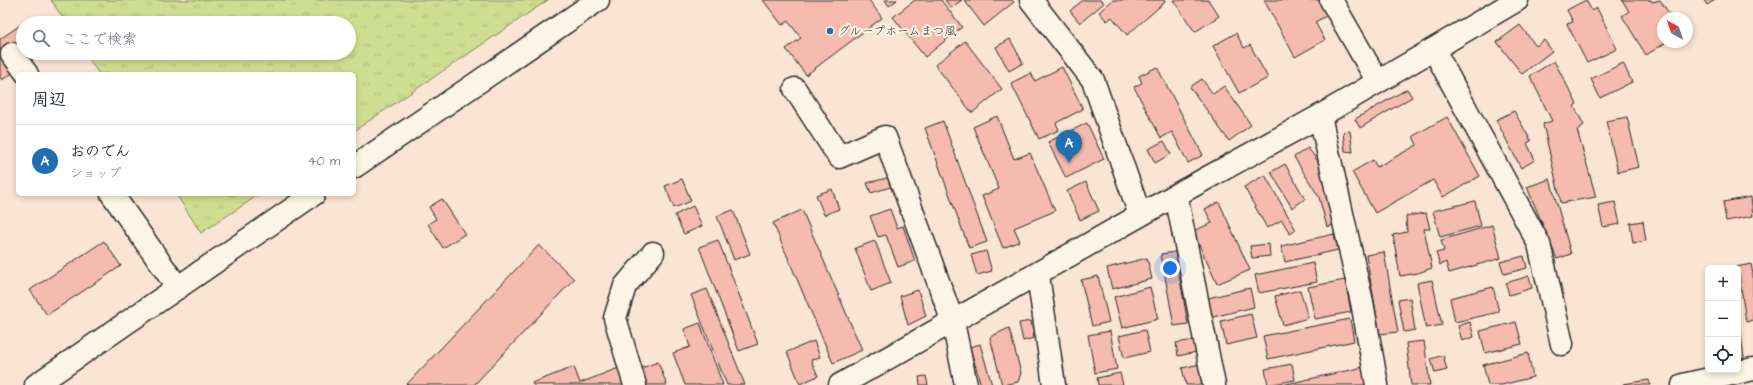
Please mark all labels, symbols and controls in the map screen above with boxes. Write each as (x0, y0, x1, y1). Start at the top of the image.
north arrow (1657, 12, 1693, 48)
search box (16, 16, 356, 60)
place label: グループホームまつ風 (838, 23, 957, 40)
marker: グループホームまつ風 (825, 26, 835, 36)
icon: search (30, 27, 52, 49)
text: ここで検索 (62, 29, 137, 50)
text: 周辺 (32, 88, 66, 112)
pin: A (1056, 130, 1082, 163)
text: おのでん (70, 141, 130, 162)
text: A (41, 152, 49, 170)
text: 40 m (308, 152, 340, 170)
text: ショップ (70, 164, 121, 182)
your location (1160, 258, 1180, 278)
map controls (1705, 265, 1741, 373)
button: + (1705, 265, 1741, 301)
button: − (1705, 301, 1741, 337)
button: locate (1705, 337, 1741, 373)

